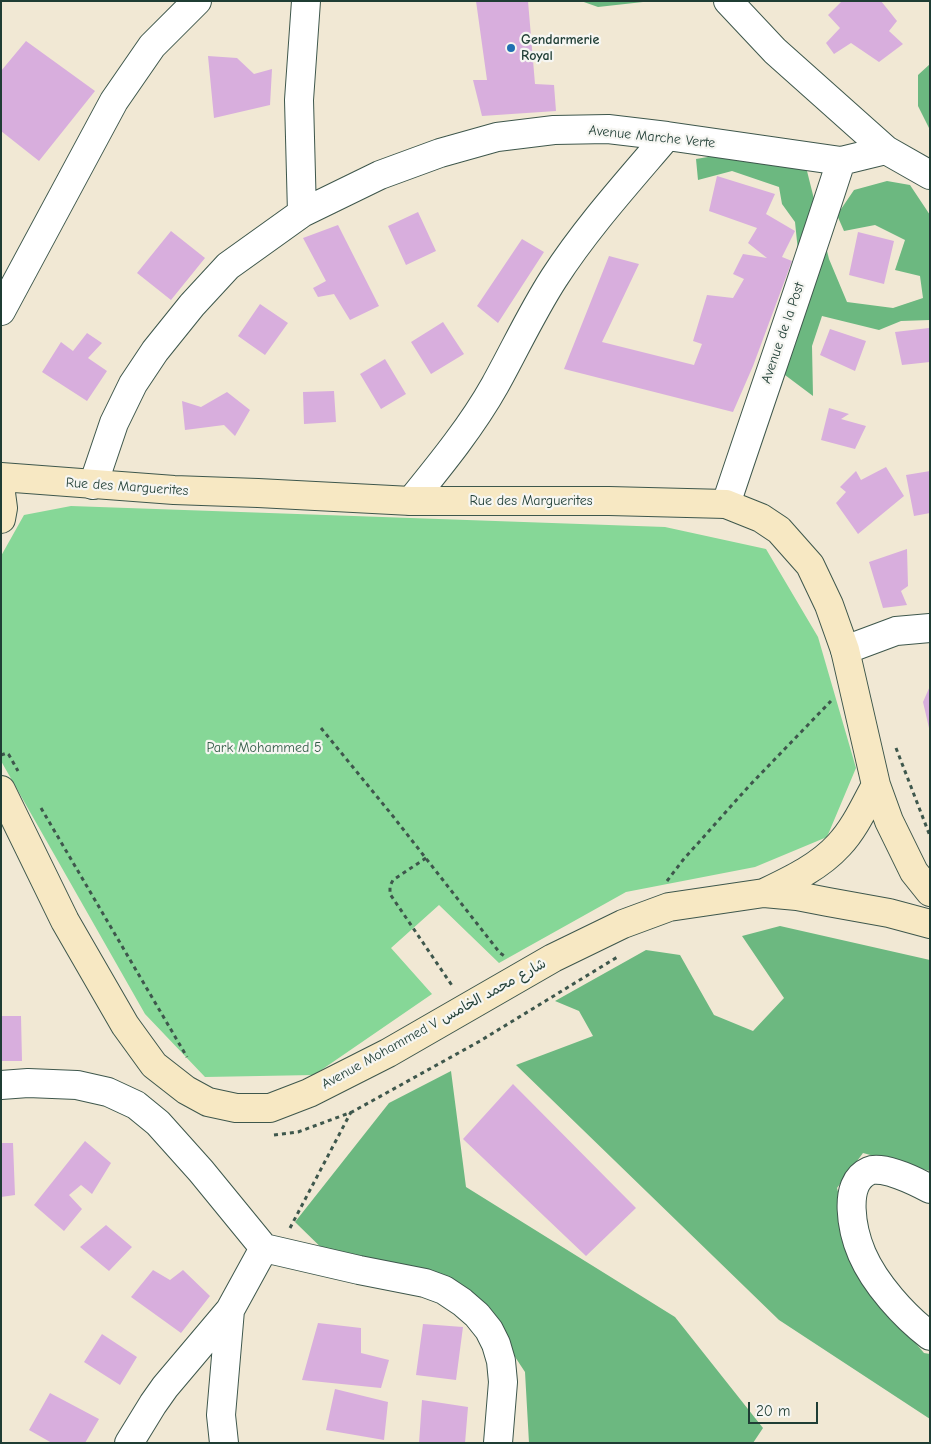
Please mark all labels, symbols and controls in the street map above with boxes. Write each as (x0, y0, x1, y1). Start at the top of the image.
place label: Gendarmerie Royal (521, 32, 599, 64)
marker: Gendarmerie Royal (505, 42, 517, 54)
street label: Avenue Marche Verte (588, 122, 716, 152)
street label: Avenue de la Post (758, 280, 808, 386)
street label: Rue des Marguerites (65, 474, 189, 500)
street label: Rue des Marguerites (470, 493, 592, 509)
park label: Park Mohammed 5 (206, 740, 322, 756)
street label: Avenue Mohammed V شارع محمد الخامس (319, 955, 549, 1093)
scale bar (751, 1392, 821, 1424)
text: 20 m (756, 1402, 790, 1420)

